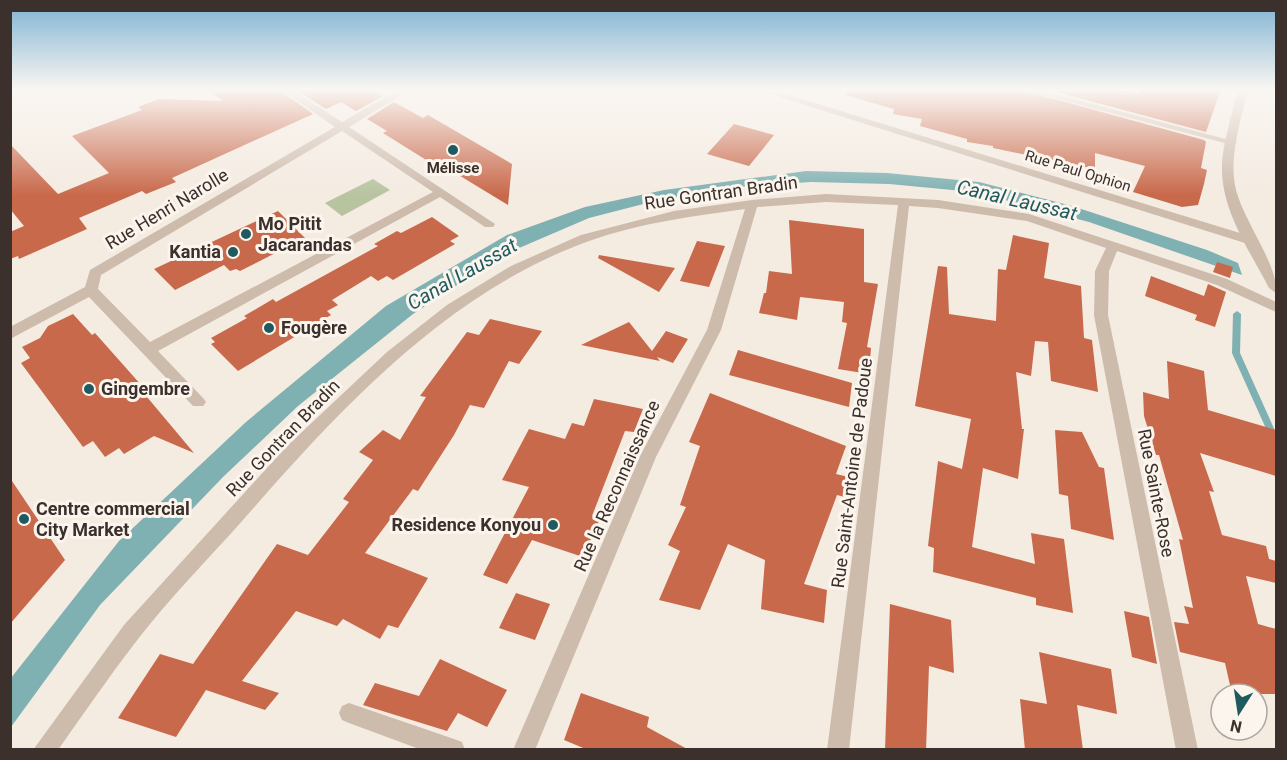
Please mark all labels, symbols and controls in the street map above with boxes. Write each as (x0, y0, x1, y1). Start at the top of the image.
marker: Mélisse (446, 143, 460, 157)
street label: Rue Paul Ophion (1023, 146, 1133, 196)
place label: Mélisse (427, 159, 479, 177)
street label: Rue Henri Narolle (102, 164, 232, 253)
street label: Rue Gontran Bradin (643, 171, 799, 214)
water label: Canal Laussat (955, 175, 1080, 226)
place label: Mo Pitit Jacarandas (258, 213, 352, 255)
marker: Mo Pitit Jacarandas (239, 227, 253, 241)
water label: Canal Laussat (403, 233, 522, 315)
place label: Kantia (169, 241, 221, 262)
marker: Kantia (226, 245, 240, 259)
place label: Fougère (281, 317, 347, 338)
marker: Fougère (262, 321, 276, 335)
street label: Rue Saint-Antoine de Padoue (827, 357, 876, 589)
street label: Rue Gontran Bradin (221, 375, 344, 501)
place label: Gingembre (101, 378, 190, 399)
marker: Gingembre (82, 382, 96, 396)
street label: Rue la Reconnaissance (569, 397, 664, 575)
street label: Rue Sainte-Rose (1134, 427, 1179, 559)
place label: Centre commercial City Market (36, 498, 190, 540)
marker: Centre commercial City Market (17, 512, 31, 526)
place label: Residence Konyou (392, 514, 541, 535)
marker: Residence Konyou (546, 518, 560, 532)
north arrow (1209, 682, 1269, 742)
text: N (1228, 716, 1243, 737)

